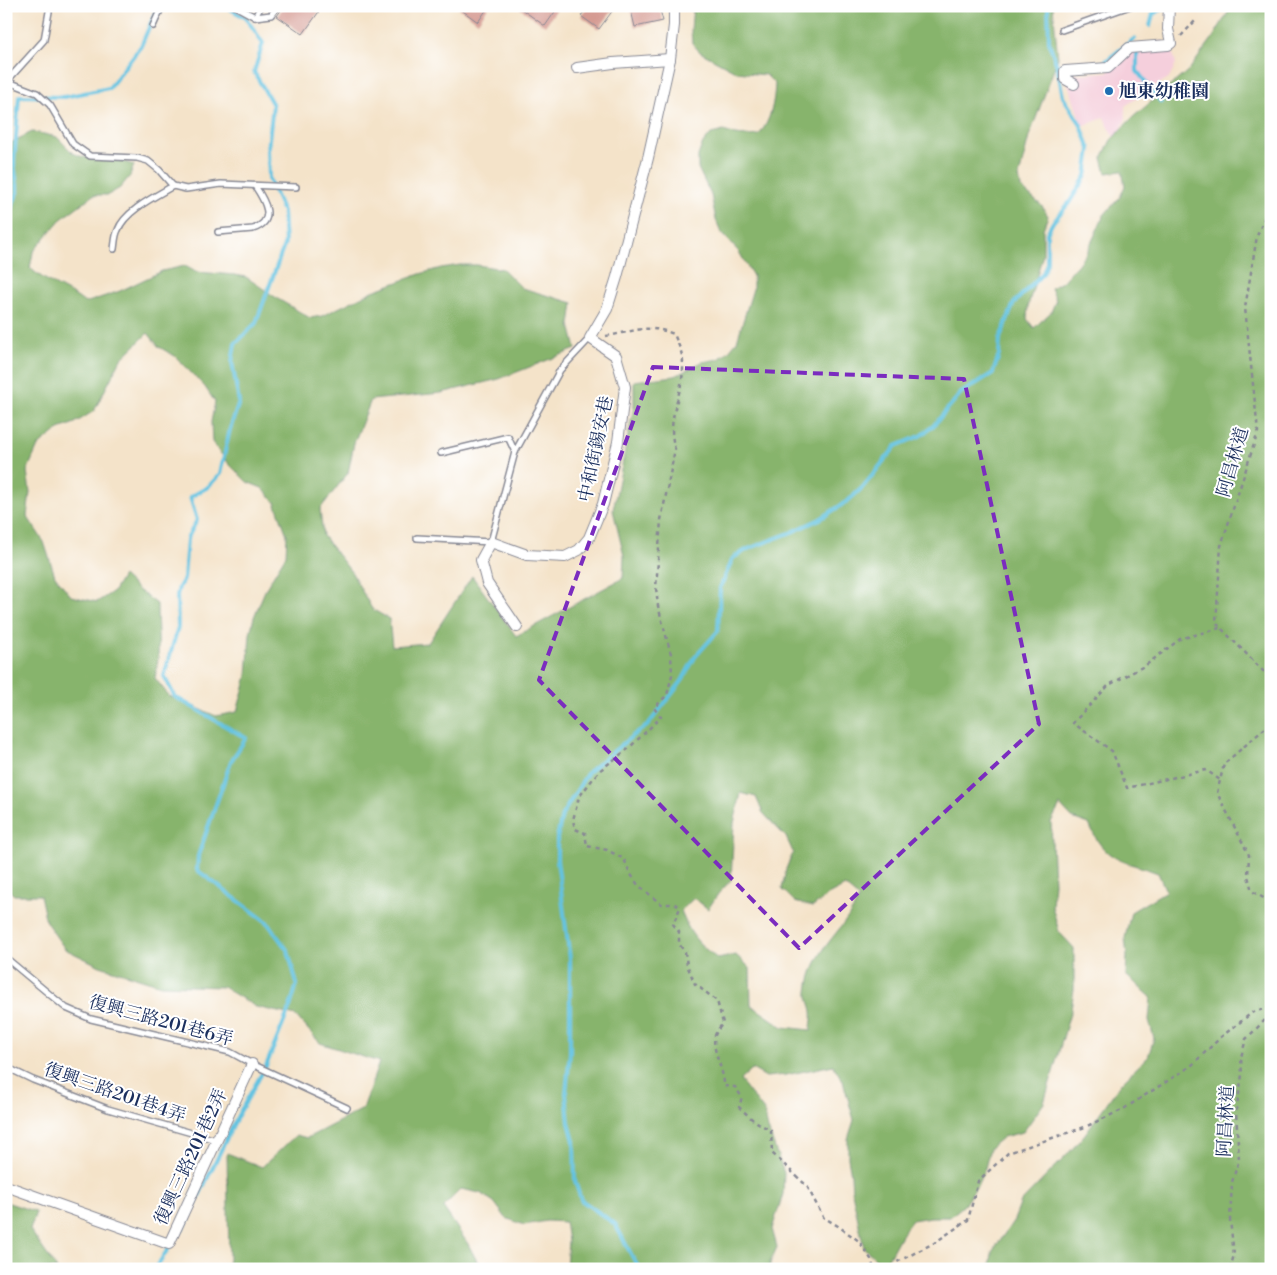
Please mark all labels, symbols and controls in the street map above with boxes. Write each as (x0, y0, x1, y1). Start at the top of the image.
place label: 旭東幼稚園 (1119, 80, 1209, 103)
marker: 旭東幼稚園 (1103, 85, 1115, 97)
street label: 中和街錫安巷 (574, 394, 618, 504)
street label: 阿昌林道 (1212, 424, 1254, 500)
street label: 復興三路201巷6弄 (86, 991, 236, 1051)
street label: 復興三路201巷4弄 (41, 1058, 189, 1128)
street label: 阿昌林道 (1213, 1084, 1239, 1158)
street label: 復興三路201巷2弄 (149, 1085, 233, 1229)

